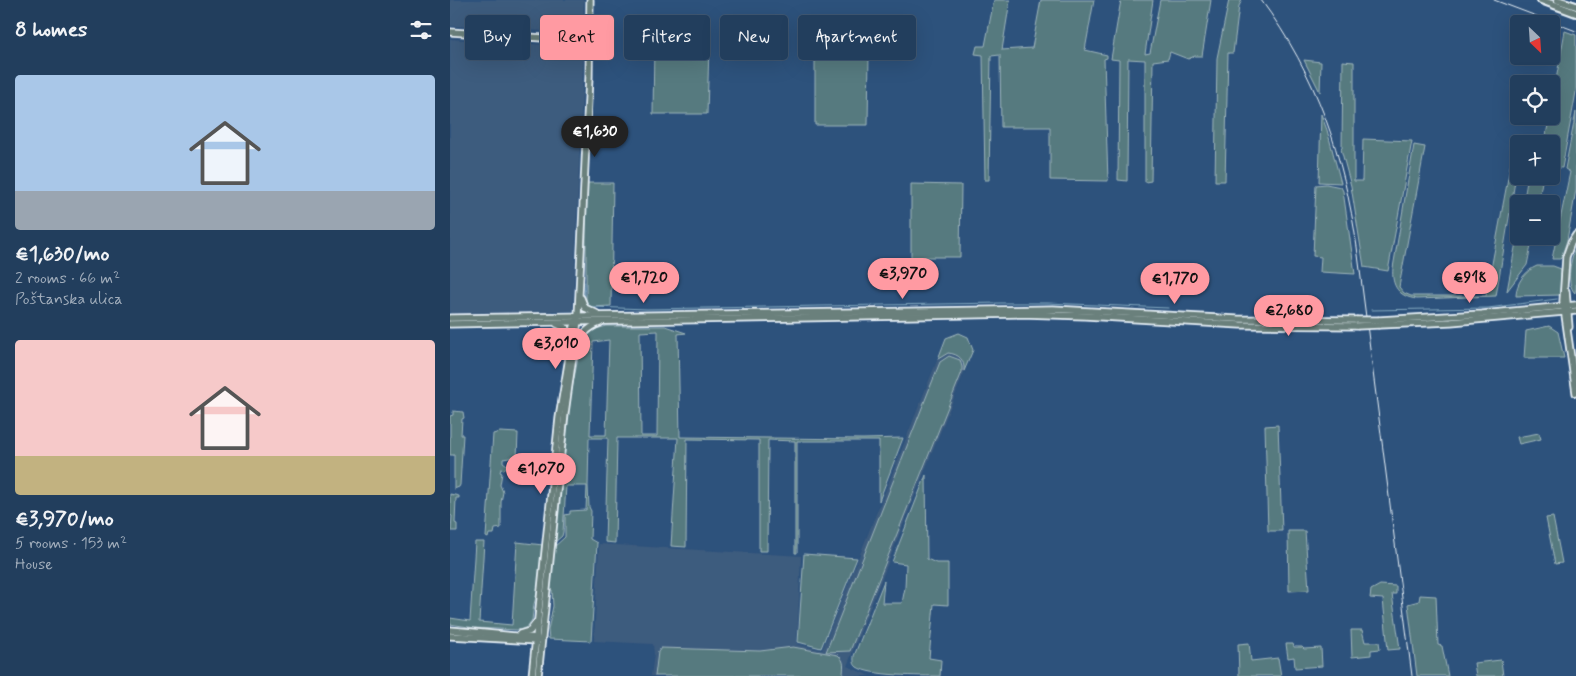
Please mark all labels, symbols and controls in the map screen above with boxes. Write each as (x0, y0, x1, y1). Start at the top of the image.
chip: Buy (465, 15, 530, 60)
chip: Rent (540, 15, 614, 60)
chip: Filters (624, 15, 710, 60)
chip: New (720, 15, 788, 60)
chip: Apartment (798, 15, 916, 60)
north arrow (1510, 15, 1560, 65)
map controls (1510, 15, 1560, 245)
text: 8 homes (15, 16, 87, 44)
icon: filters (407, 16, 435, 44)
button: locate (1510, 75, 1560, 125)
icon: home (180, 108, 270, 198)
pin: €1,630 (554, 116, 636, 158)
text: €1,630 (572, 121, 618, 142)
button: + (1510, 135, 1560, 185)
button: − (1510, 195, 1560, 245)
text: €1,630/mo (15, 240, 109, 268)
pin: €3,970 (862, 258, 944, 300)
pin: €1,720 (603, 262, 685, 304)
pin: €1,770 (1134, 262, 1216, 305)
pin: €918 (1440, 262, 1500, 304)
text: €3,970 (879, 263, 927, 284)
text: €1,720 (620, 267, 668, 288)
text: €918 (1453, 267, 1487, 288)
text: 2 rooms · 66 m² (15, 268, 120, 289)
text: €1,770 (1151, 268, 1199, 289)
text: Poštanska ulica (15, 289, 122, 310)
pin: €2,680 (1248, 294, 1330, 337)
text: €2,680 (1265, 300, 1313, 321)
pin: €3,010 (515, 328, 597, 370)
text: €3,010 (533, 333, 579, 354)
icon: home (180, 373, 270, 463)
pin: €1,070 (500, 452, 582, 495)
text: €1,070 (517, 458, 565, 479)
text: €3,970/mo (15, 505, 114, 533)
text: 5 rooms · 153 m² (15, 533, 127, 554)
text: House (15, 554, 53, 575)

